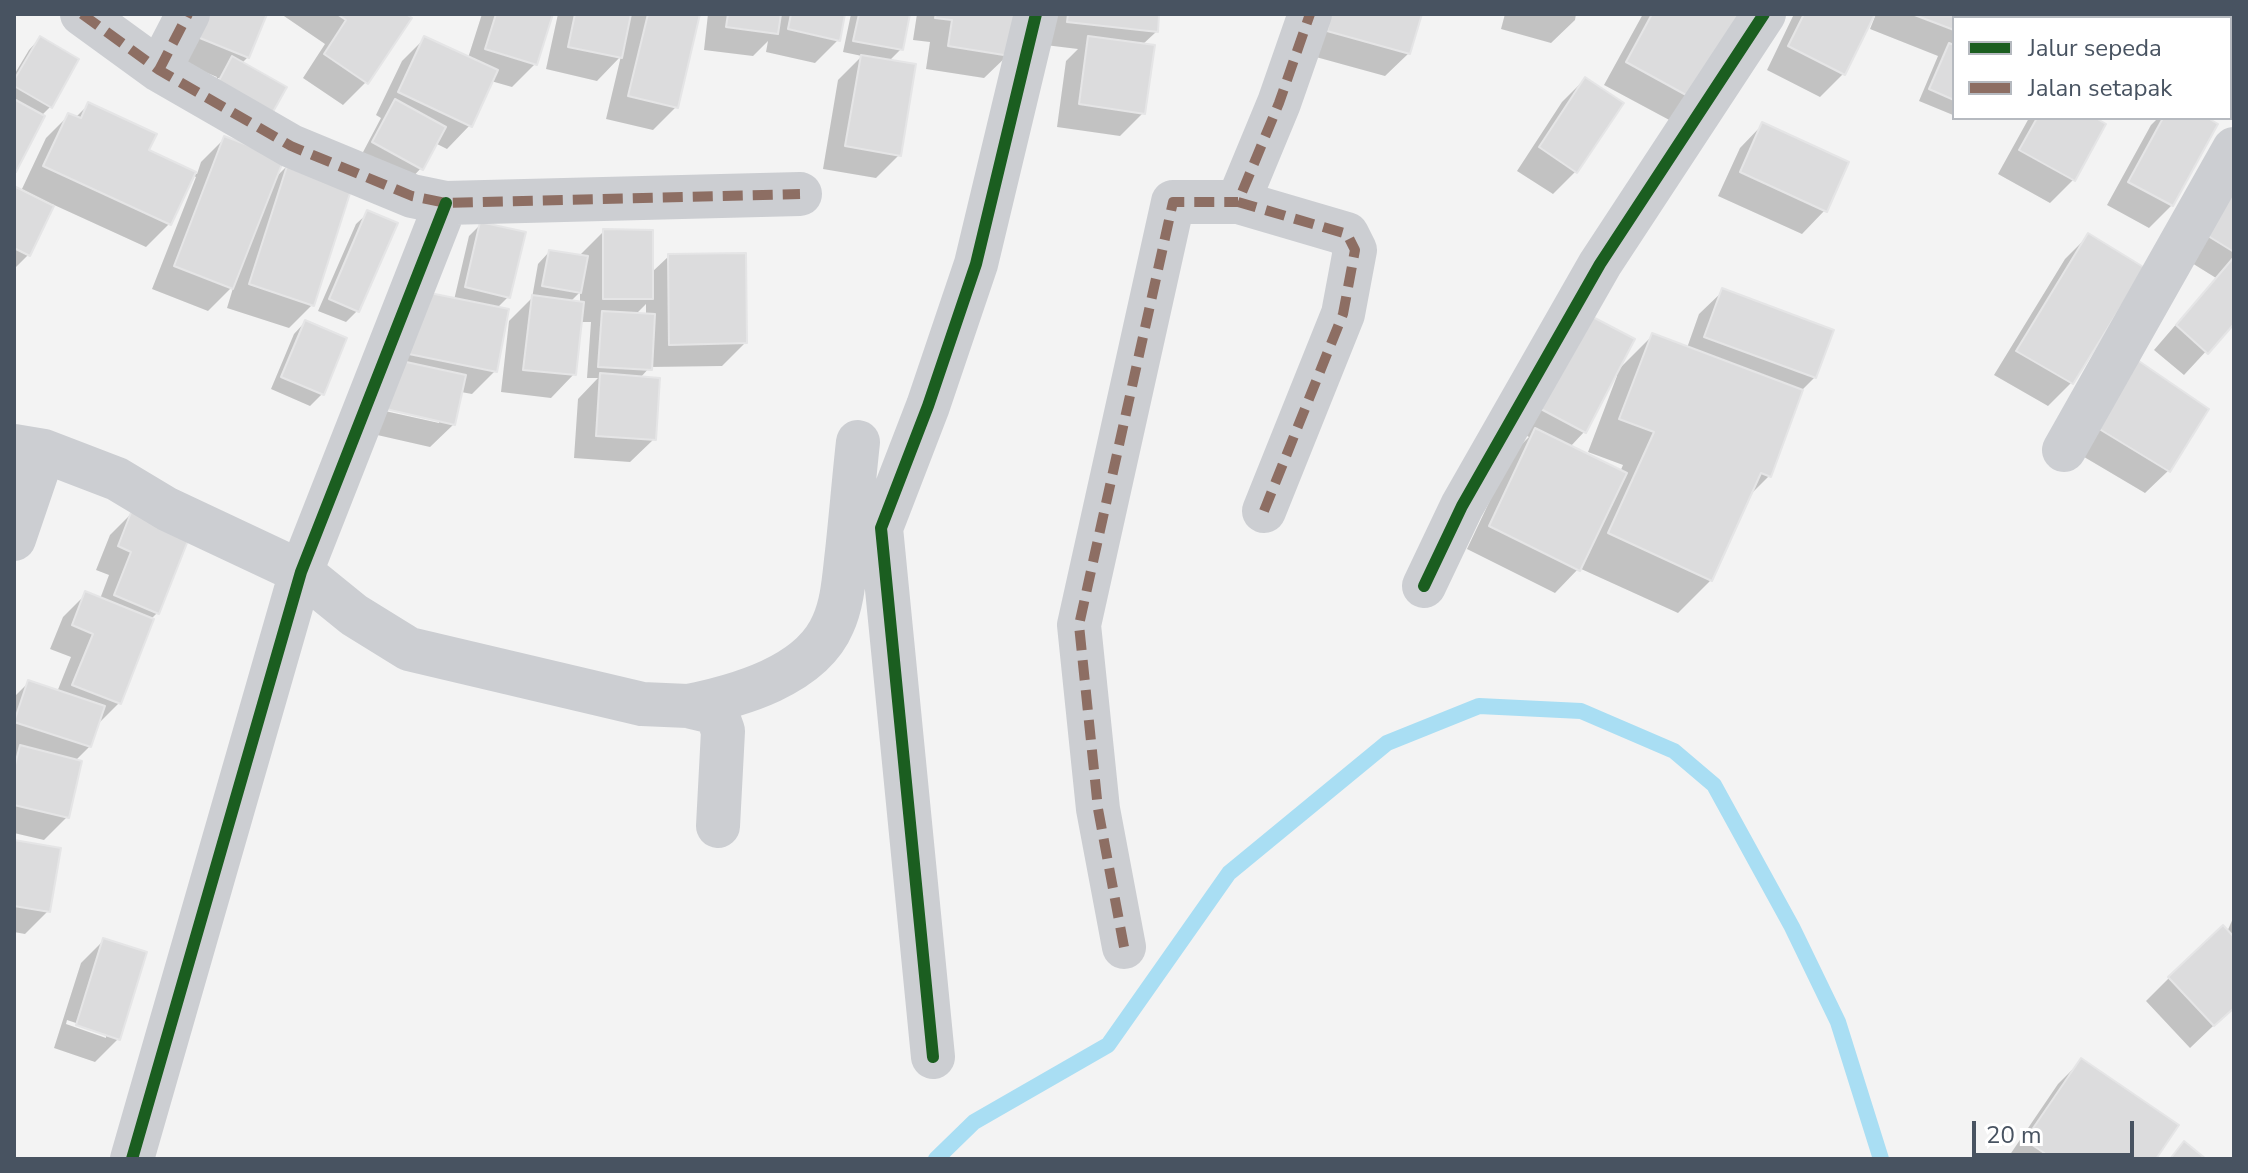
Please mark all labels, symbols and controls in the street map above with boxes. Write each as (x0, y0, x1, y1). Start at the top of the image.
legend (1952, 16, 2232, 120)
text: Jalur sepeda (2028, 32, 2162, 64)
text: Jalan setapak (2028, 72, 2172, 104)
scale bar (1976, 1105, 2138, 1155)
text: 20 m (1986, 1119, 2042, 1151)

